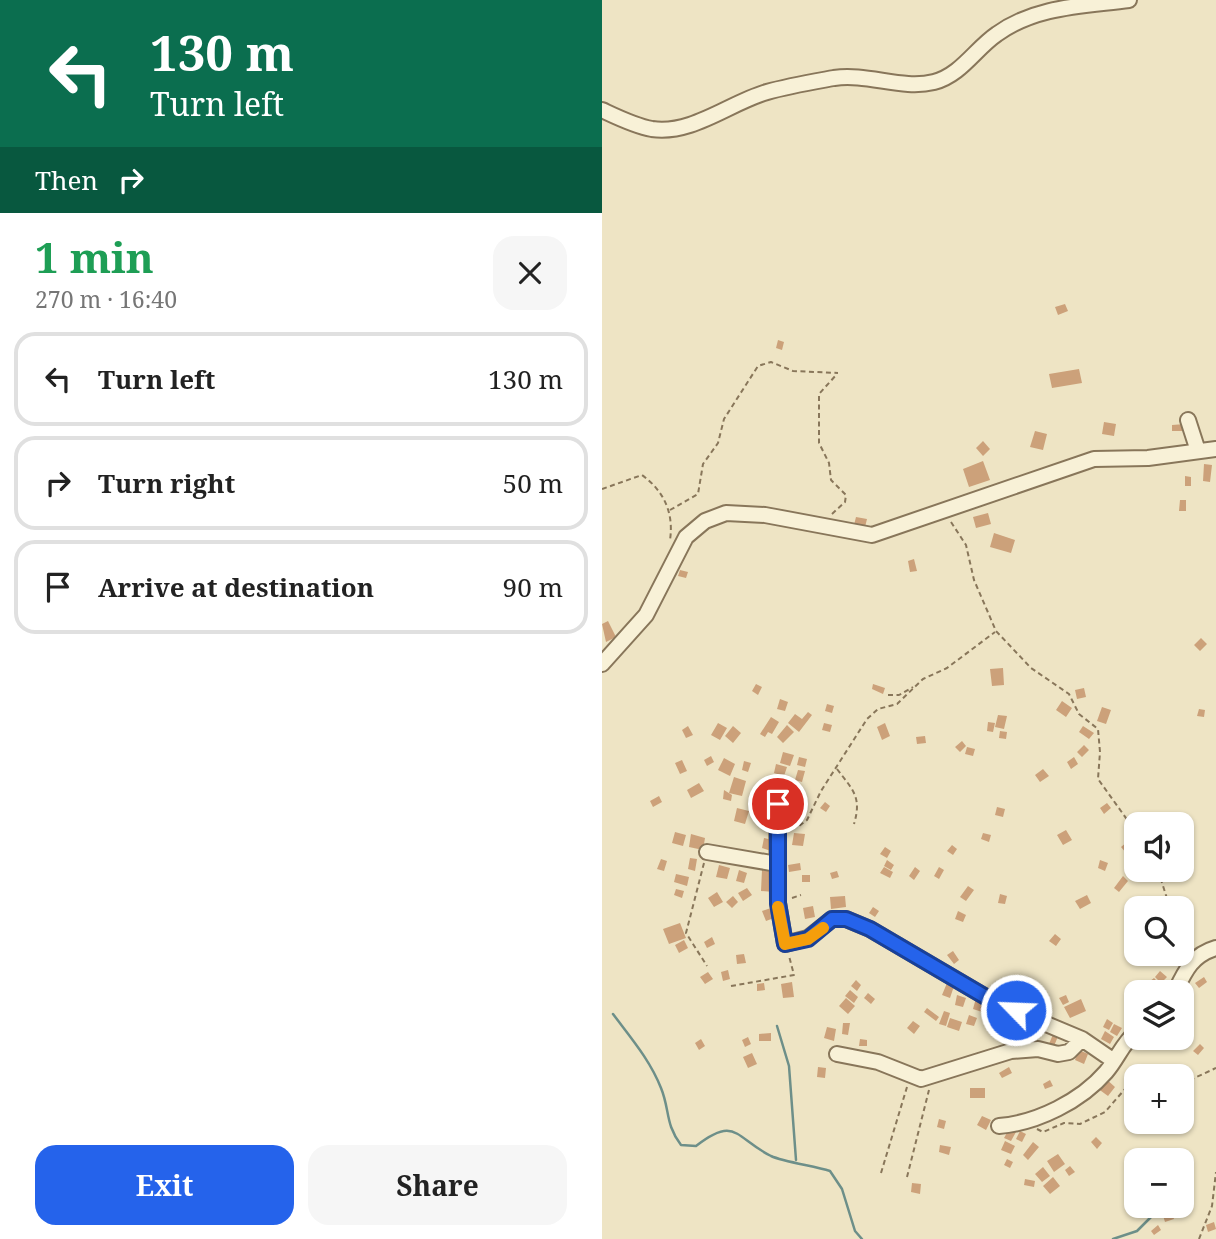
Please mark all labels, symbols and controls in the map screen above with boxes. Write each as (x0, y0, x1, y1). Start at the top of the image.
text: 130 m (150, 19, 294, 85)
icon: left (35, 28, 126, 119)
text: Turn left (150, 82, 284, 125)
icon: right (112, 161, 150, 199)
text: Then (35, 162, 98, 198)
text: 1 min (35, 228, 154, 285)
button: close (493, 236, 567, 310)
text: 270 m · 16:40 (35, 283, 177, 315)
icon: left (39, 360, 77, 398)
text: Turn left (98, 361, 215, 397)
text: 130 m (488, 361, 563, 397)
icon: right (39, 464, 77, 502)
text: Turn right (98, 465, 235, 501)
text: 50 m (503, 465, 563, 501)
icon: arrive (39, 568, 77, 606)
text: Arrive at destination (98, 569, 374, 605)
text: 90 m (503, 569, 563, 605)
pin (748, 774, 808, 834)
icon: arrive (759, 785, 797, 823)
map controls (1124, 812, 1194, 1218)
button: sound (1124, 812, 1194, 882)
button: search (1124, 896, 1194, 966)
position arrow (979, 973, 1053, 1047)
button: layers (1124, 980, 1194, 1050)
button: + (1124, 1064, 1194, 1134)
button: Exit (35, 1145, 294, 1225)
button: Share (308, 1145, 567, 1225)
button: − (1124, 1148, 1194, 1218)

